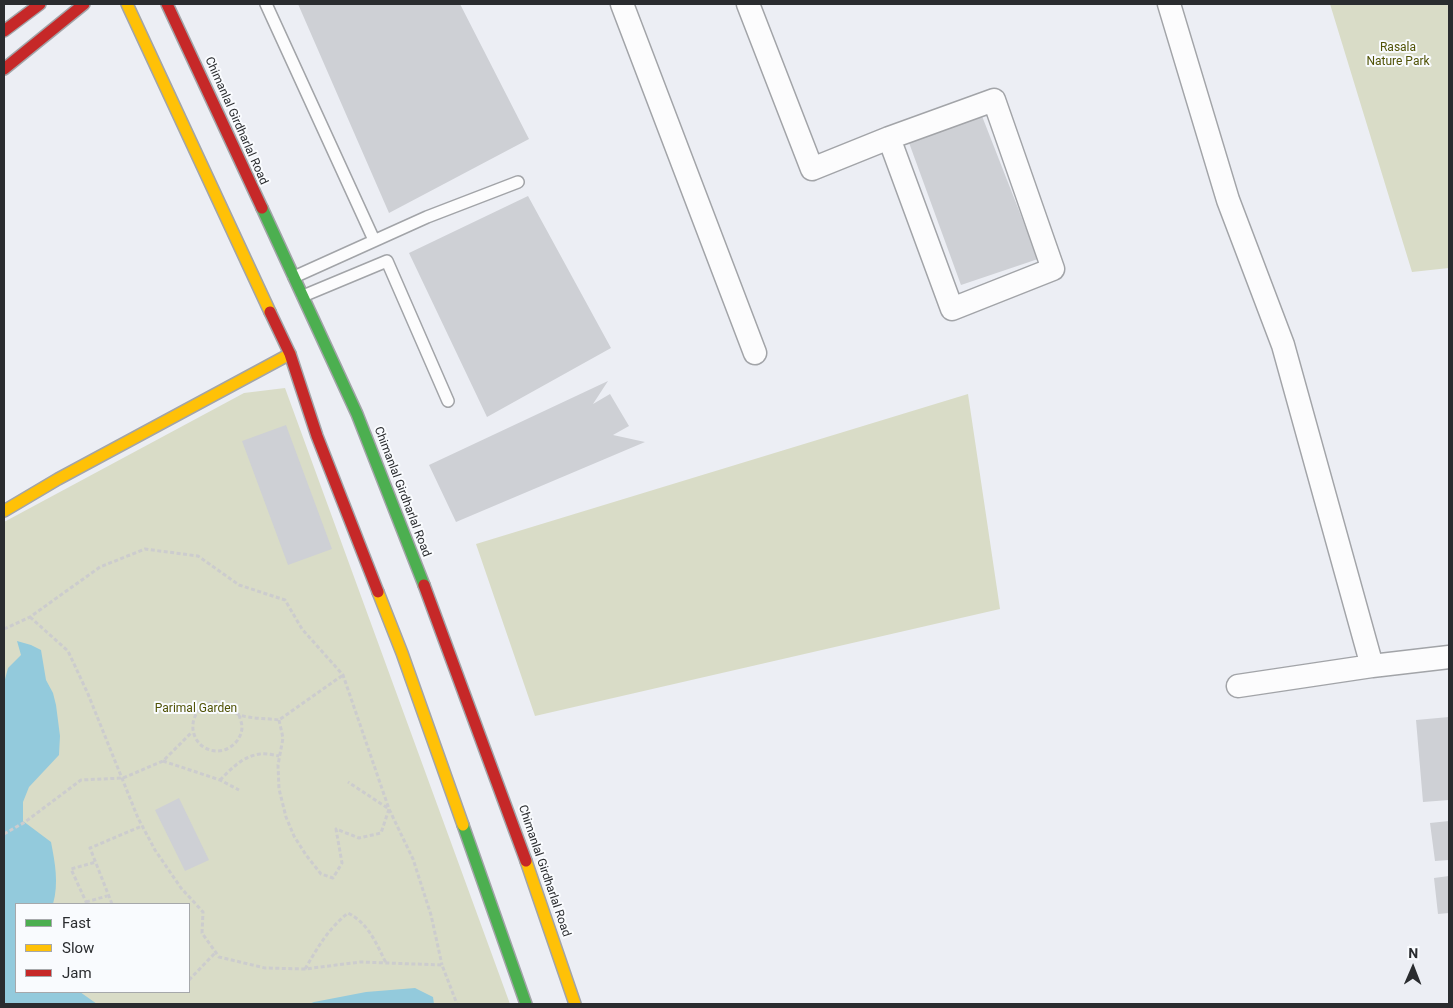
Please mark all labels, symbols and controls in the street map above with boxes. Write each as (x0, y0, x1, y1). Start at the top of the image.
park label: Rasala Nature Park (1366, 41, 1430, 69)
street label: Chimanlal Girdharlal Road (201, 55, 271, 187)
street label: Chimanlal Girdharlal Road (371, 425, 433, 559)
park label: Parimal Garden (155, 702, 237, 716)
street label: Chimanlal Girdharlal Road (515, 803, 573, 939)
legend (15, 903, 190, 993)
text: Fast (62, 914, 91, 932)
text: Slow (62, 939, 94, 957)
north arrow (1388, 943, 1438, 993)
text: N (1408, 945, 1418, 961)
text: Jam (62, 964, 92, 982)

